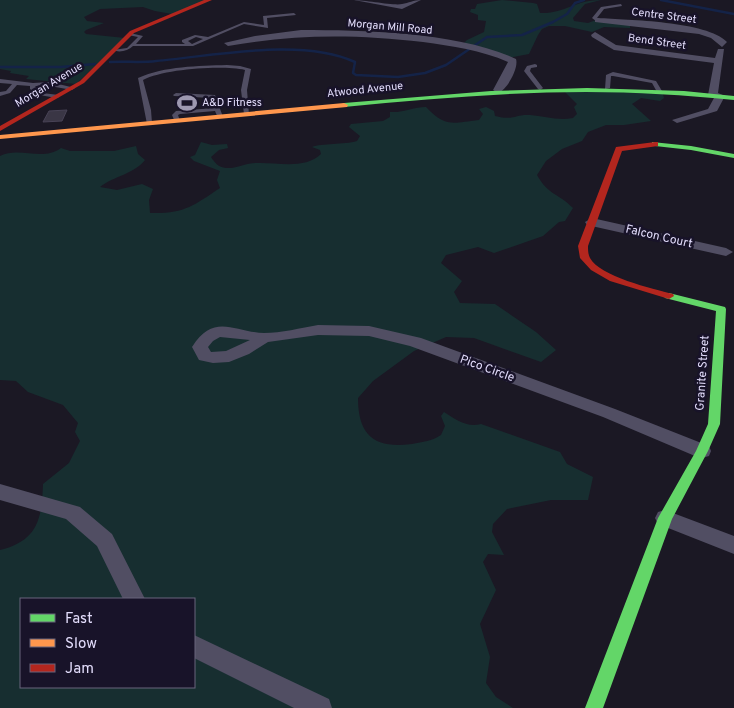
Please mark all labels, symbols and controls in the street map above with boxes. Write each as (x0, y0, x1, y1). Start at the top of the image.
street label: Centre Street (631, 5, 697, 27)
street label: Morgan Mill Road (347, 16, 433, 38)
street label: Bend Street (627, 31, 687, 53)
street label: Morgan Avenue (13, 59, 85, 111)
street label: Atwood Avenue (326, 79, 404, 101)
sports icon: A&D Fitness (176, 92, 198, 114)
place label: A&D Fitness (202, 96, 262, 110)
street label: Falcon Court (624, 222, 694, 252)
street label: Granite Street (692, 335, 714, 411)
street label: Pico Circle (457, 352, 517, 386)
legend (20, 598, 195, 688)
text: Fast (65, 610, 93, 629)
text: Slow (65, 635, 97, 654)
text: Jam (65, 660, 94, 679)

